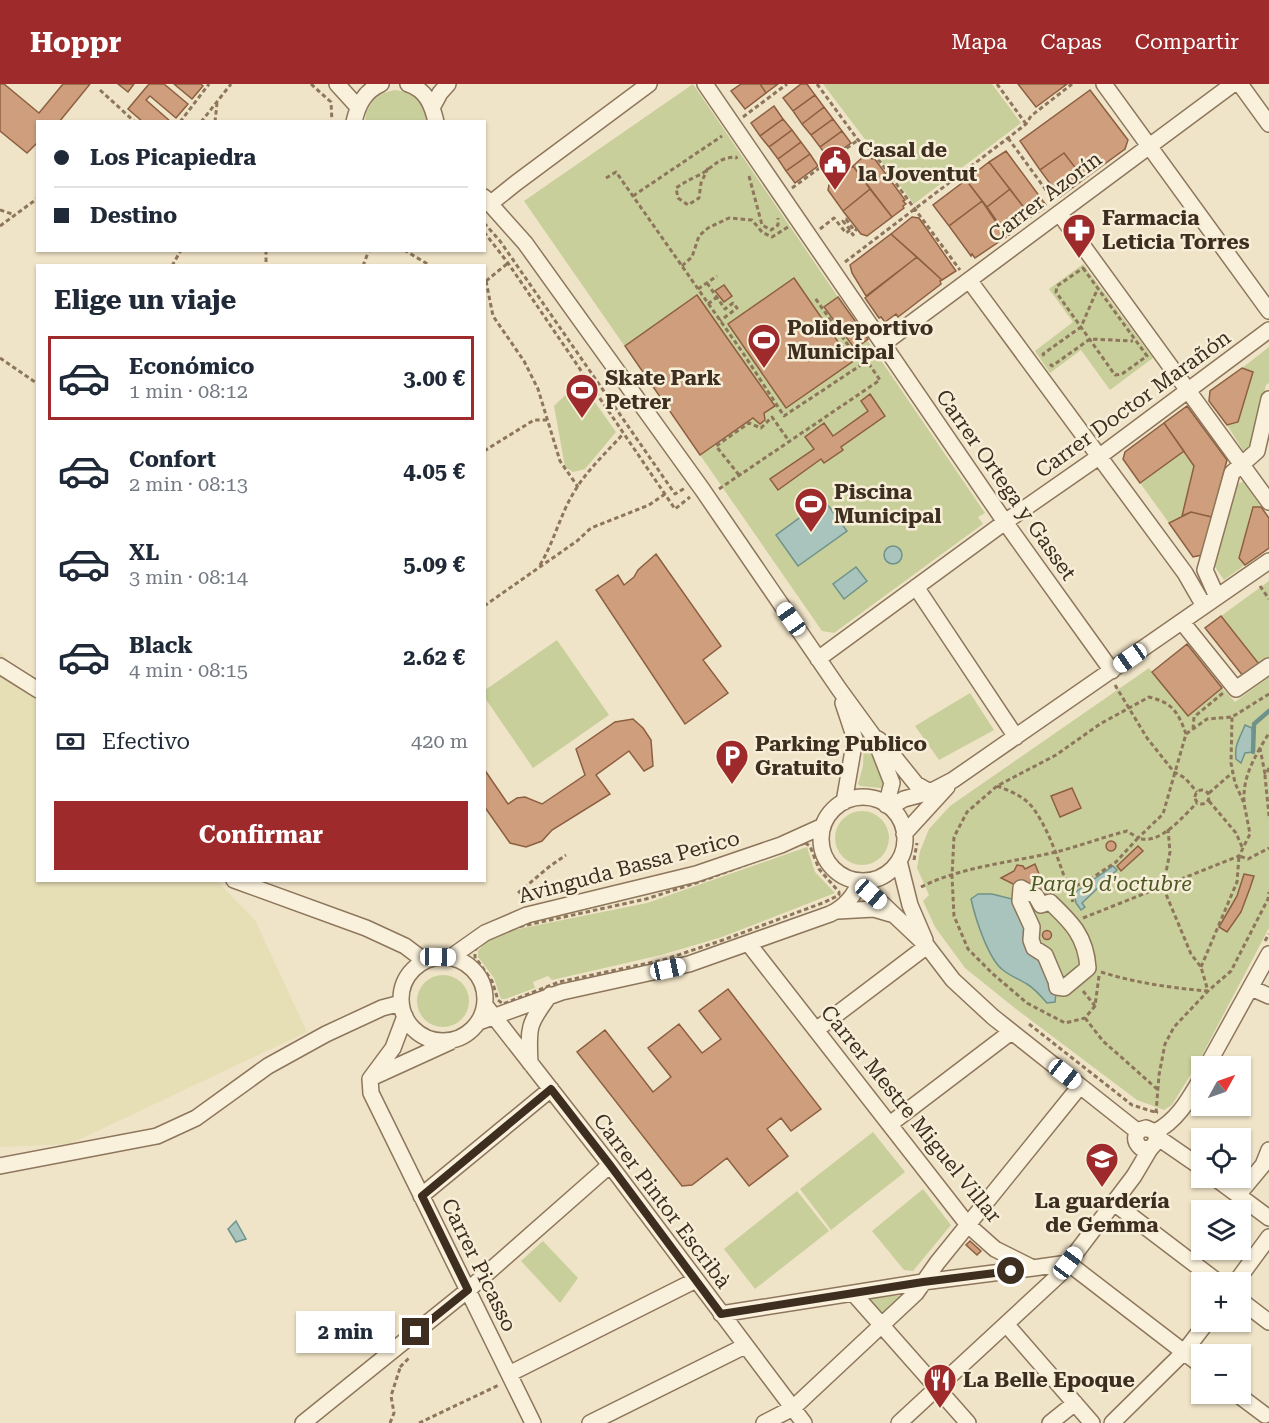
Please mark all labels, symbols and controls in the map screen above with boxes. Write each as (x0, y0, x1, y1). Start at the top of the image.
text: Hoppr (30, 26, 121, 59)
text: Mapa (951, 30, 1007, 54)
text: Capas (1040, 30, 1102, 54)
text: Compartir (1135, 30, 1239, 54)
place label: Casal de la Joventut (858, 138, 978, 186)
public building icon: Casal de la Joventut (817, 144, 853, 191)
text: Los Picapiedra (90, 145, 256, 170)
street label: Carrer Azorín (984, 146, 1107, 247)
text: Destino (90, 203, 177, 228)
place label: Farmacia Leticia Torres (1102, 206, 1250, 254)
pharmacy icon: Farmacia Leticia Torres (1061, 212, 1097, 259)
text: Elige un viaje (54, 284, 236, 316)
place label: Polideportivo Municipal (787, 316, 933, 364)
sports icon: Polideportivo Municipal (746, 322, 782, 369)
street label: Carrer Doctor Marañón (1031, 325, 1236, 483)
icon: car (57, 351, 111, 405)
text: Económico (129, 354, 255, 379)
text: 3.00 € (403, 366, 465, 391)
place label: Skate Park Petrer (605, 366, 721, 414)
sports icon: Skate Park Petrer (564, 372, 600, 419)
text: 1 min · 08:12 (129, 379, 248, 403)
street label: Carrer Ortega y Gasset (931, 385, 1081, 585)
icon: car (57, 444, 111, 498)
text: Confort (129, 447, 216, 472)
text: 4.05 € (403, 459, 465, 484)
text: 2 min · 08:13 (129, 472, 248, 496)
place label: Piscina Municipal (834, 480, 941, 528)
sports icon: Piscina Municipal (793, 486, 829, 533)
icon: car (57, 537, 111, 591)
text: XL (129, 540, 159, 565)
text: 5.09 € (403, 552, 465, 577)
text: 3 min · 08:14 (129, 565, 248, 589)
car (773, 599, 809, 639)
icon: car (57, 630, 111, 684)
text: Black (129, 633, 193, 658)
car (1110, 640, 1150, 676)
text: 2.62 € (403, 645, 465, 670)
text: 4 min · 08:15 (129, 658, 248, 682)
icon: cash (54, 725, 87, 758)
text: Efectivo (102, 729, 190, 754)
text: 420 m (411, 729, 468, 753)
place label: Parking Publico Gratuito (755, 732, 927, 780)
parking icon: Parking Publico Gratuito (714, 738, 750, 785)
button: Confirmar (54, 801, 468, 870)
street label: Avinguda Bassa Perico (516, 826, 742, 908)
park label: Parq 9 d'octubre (1029, 872, 1192, 896)
car (852, 875, 890, 913)
car (420, 948, 456, 966)
car (649, 956, 687, 982)
street label: Carrer Mestre Miguel Villar (816, 1001, 1006, 1228)
car (1045, 1056, 1085, 1092)
north arrow (1191, 1056, 1251, 1116)
map controls (1191, 1056, 1251, 1404)
street label: Carrer Pintor Escribà (588, 1109, 736, 1294)
button: locate (1191, 1128, 1251, 1188)
school or university icon: La guardería de Gemma (1084, 1141, 1120, 1188)
place label: La guardería de Gemma (1034, 1189, 1170, 1237)
street label: Carrer Picasso (436, 1195, 522, 1335)
button: layers (1191, 1200, 1251, 1260)
car (1050, 1243, 1086, 1283)
route start (997, 1257, 1024, 1284)
button: + (1191, 1272, 1251, 1332)
callout: 2 min (296, 1311, 395, 1353)
route end (402, 1318, 429, 1345)
text: 2 min (318, 1320, 373, 1344)
button: − (1191, 1344, 1251, 1404)
restaurant icon: La Belle Epoque (922, 1362, 958, 1409)
place label: La Belle Epoque (963, 1368, 1135, 1392)

